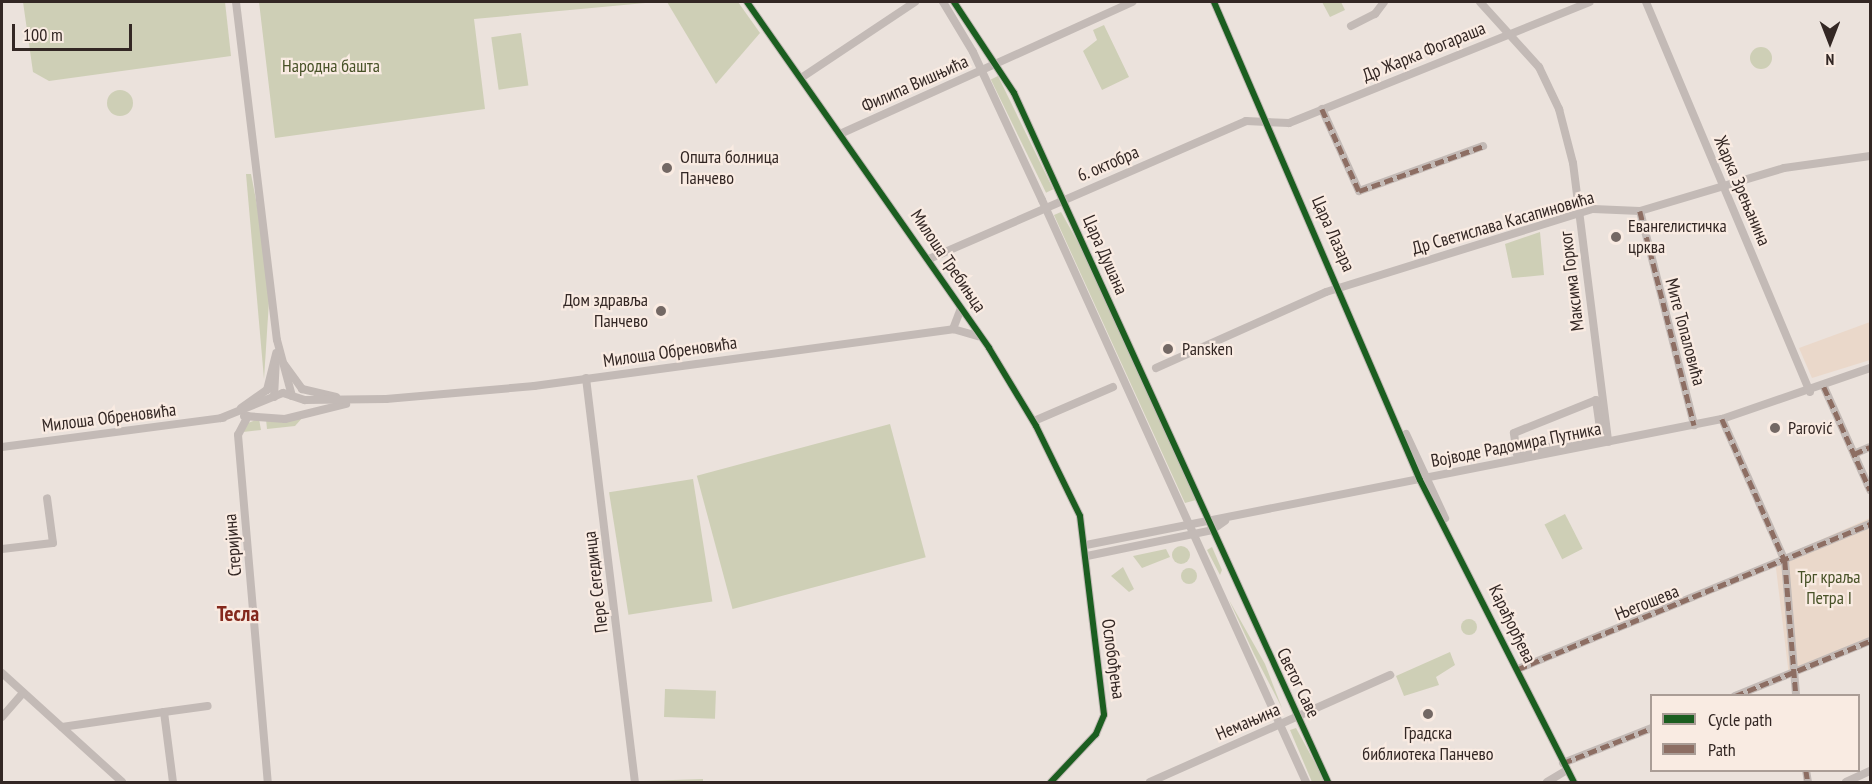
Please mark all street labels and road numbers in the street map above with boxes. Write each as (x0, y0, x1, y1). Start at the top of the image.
street label: Др Жарка Фогараша (1359, 17, 1489, 87)
street label: Филипа Вишњића (858, 51, 972, 117)
street label: Жарка Зрењанина (1709, 133, 1775, 249)
street label: 6. октобра (1073, 141, 1143, 187)
street label: Др Светислава Касапиновића (1410, 187, 1596, 259)
street label: Цара Лазара (1307, 193, 1359, 275)
street label: Милоша Требињца (906, 205, 990, 317)
street label: Цара Душана (1078, 212, 1132, 298)
street label: Максима Горког (1555, 230, 1589, 332)
street label: Мите Топаловића (1660, 276, 1710, 388)
street label: Милоша Обреновића (602, 332, 738, 372)
street label: Милоша Обреновића (41, 399, 177, 437)
street label: Војводе Радомира Путника (1429, 418, 1603, 472)
street label: Стеријина (220, 513, 246, 577)
street label: Пере Сегединца (579, 530, 613, 634)
street label: Његошева (1612, 580, 1682, 626)
street label: Карађорђева (1484, 581, 1540, 667)
street label: Ослобођења (1097, 618, 1129, 700)
street label: Светог Саве (1272, 644, 1324, 722)
street label: Немањина (1213, 699, 1283, 745)

